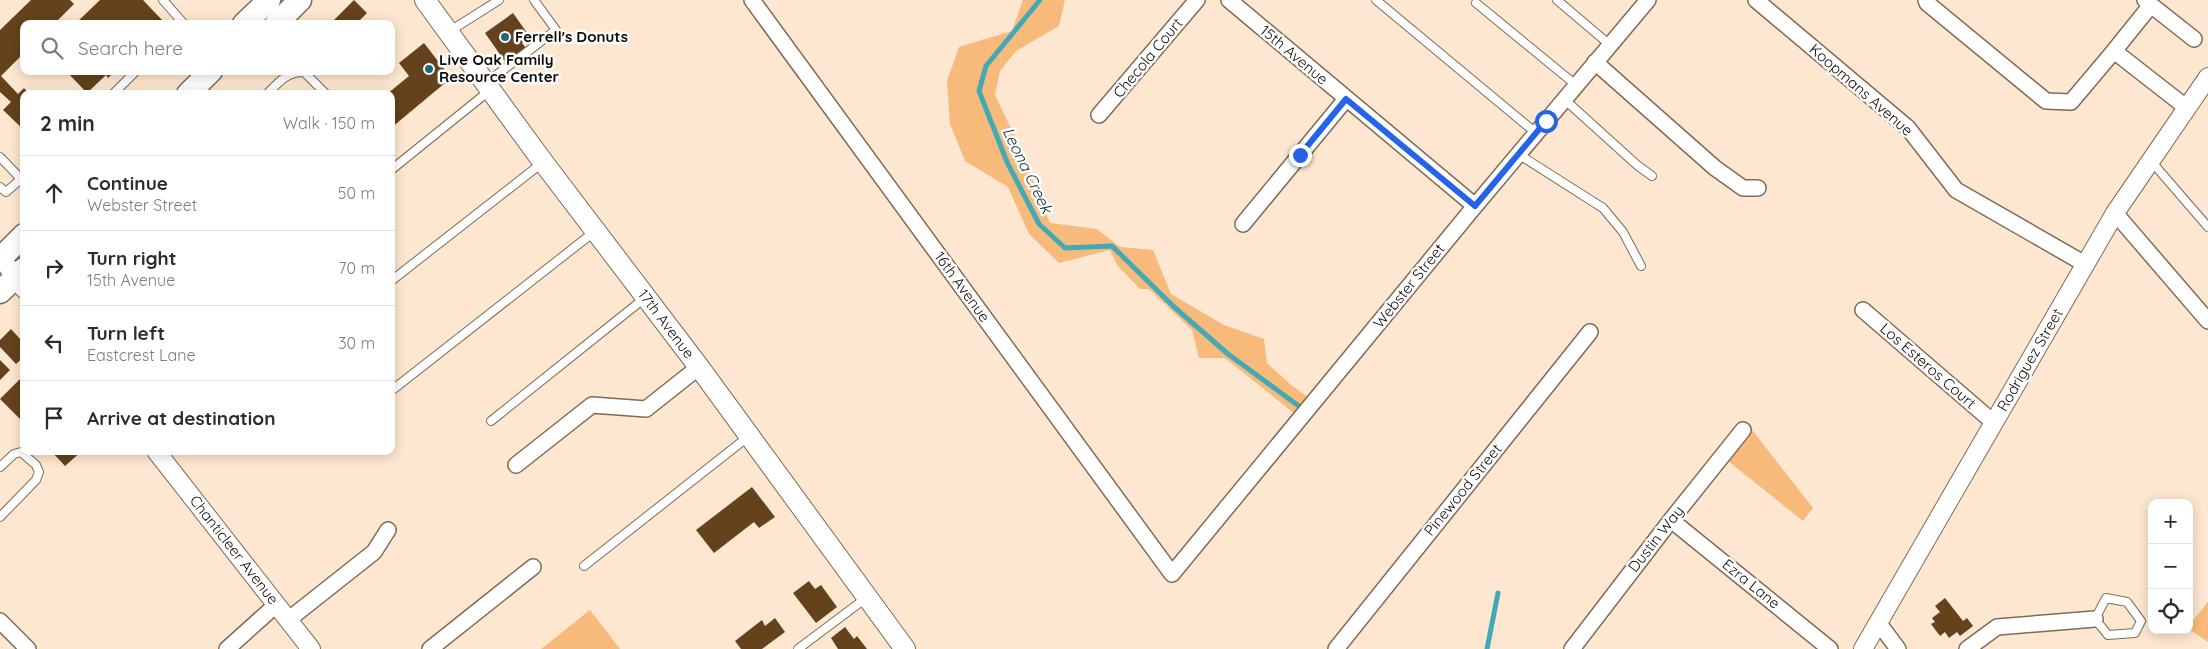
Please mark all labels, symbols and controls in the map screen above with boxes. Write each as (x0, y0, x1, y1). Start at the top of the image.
street label: Checola Court (1109, 14, 1187, 102)
search box (20, 20, 395, 75)
street label: 15th Avenue (1257, 21, 1332, 88)
place label: Ferrell's Donuts (515, 27, 628, 46)
marker: Ferrell's Donuts (499, 31, 511, 43)
icon: search (38, 34, 66, 62)
text: Search here (78, 36, 183, 60)
street label: Koopmans Avenue (1806, 40, 1917, 140)
place label: Live Oak Family Resource Center (439, 50, 560, 86)
marker: Live Oak Family Resource Center (423, 63, 435, 75)
text: 2 min (40, 110, 95, 136)
route start (1535, 110, 1558, 133)
text: Walk · 150 m (283, 113, 375, 133)
water label: Leona Creek (999, 124, 1058, 218)
route end (1289, 144, 1312, 167)
text: Continue (87, 171, 168, 195)
icon: ahead (40, 179, 68, 207)
text: 50 m (338, 183, 375, 203)
text: Webster Street (87, 195, 197, 215)
street label: Webster Street (1369, 240, 1448, 332)
text: Turn right (87, 246, 176, 270)
street label: 16th Avenue (930, 248, 994, 326)
icon: right (40, 254, 68, 282)
text: 70 m (338, 258, 375, 278)
text: 15th Avenue (87, 270, 175, 290)
street label: 17th Avenue (634, 285, 699, 362)
street label: Rodriguez Street (1992, 305, 2067, 415)
street label: Los Esteros Court (1876, 319, 1980, 413)
text: Turn left (87, 321, 165, 345)
icon: left (40, 329, 68, 357)
text: 30 m (338, 333, 375, 353)
text: Eastcrest Lane (87, 345, 196, 365)
icon: arrive (40, 404, 68, 432)
text: Arrive at destination (87, 406, 276, 430)
street label: Pinewood Street (1420, 440, 1506, 540)
street label: Chanticleer Avenue (186, 491, 283, 608)
map controls (2148, 499, 2193, 634)
button: + (2148, 499, 2193, 544)
street label: Dustin Way (1624, 502, 1688, 576)
button: − (2148, 544, 2193, 589)
street label: Ezra Lane (1719, 555, 1784, 613)
button: locate (2148, 589, 2193, 634)

